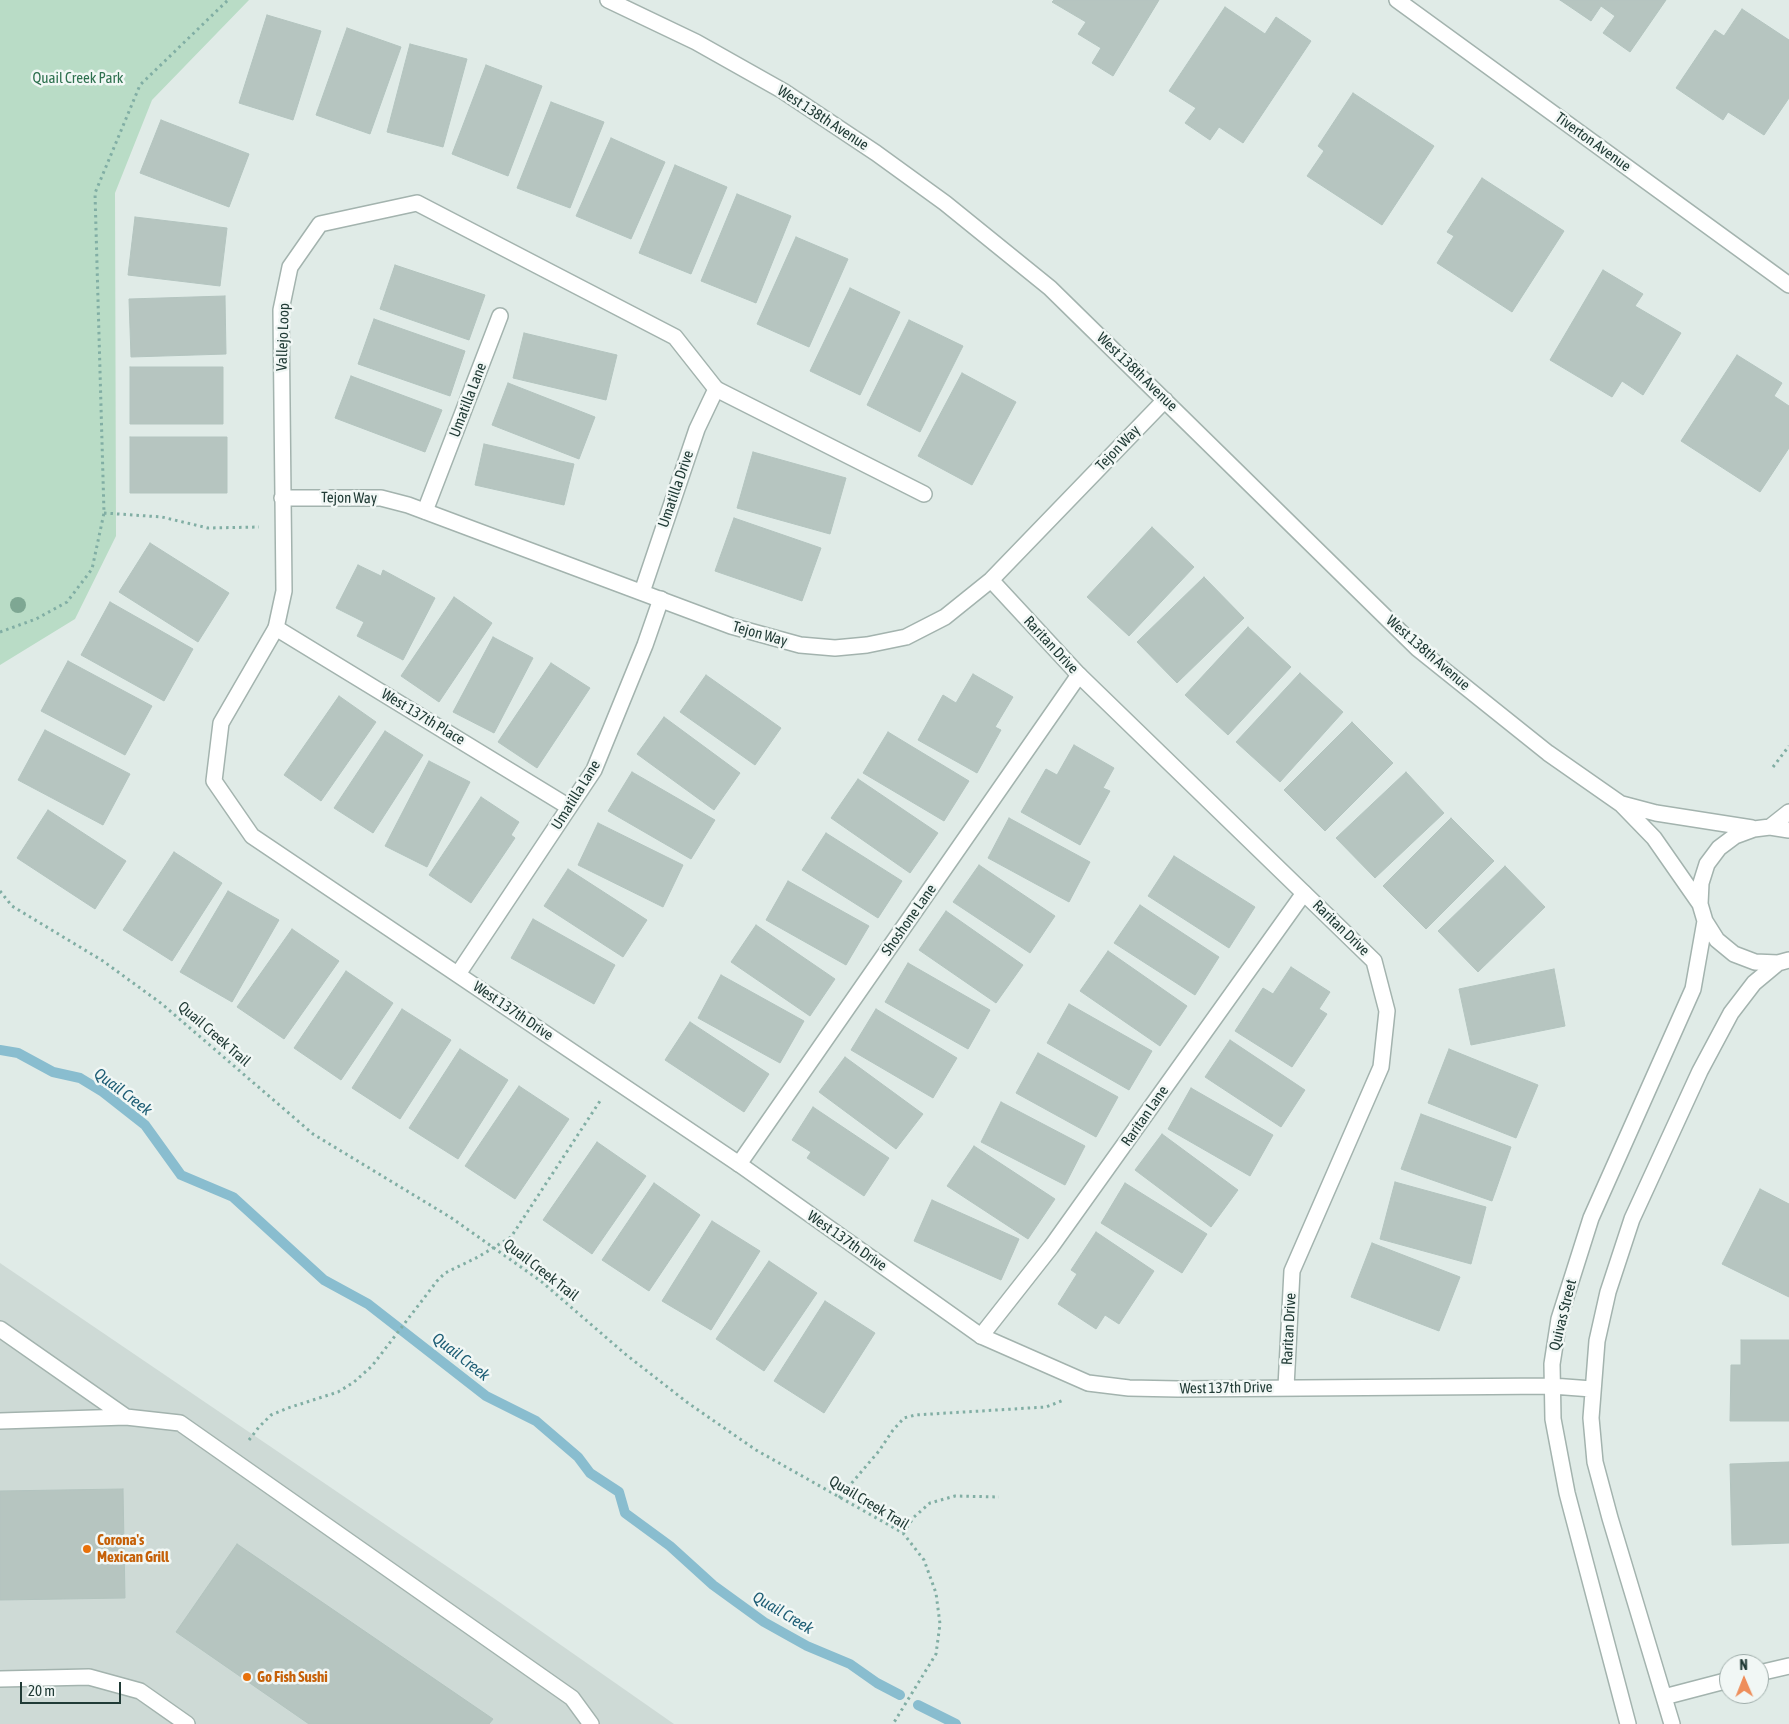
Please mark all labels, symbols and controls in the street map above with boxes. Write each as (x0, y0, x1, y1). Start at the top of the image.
park label: Quail Creek Park (33, 69, 123, 87)
street label: West 138th Avenue (774, 82, 872, 154)
street label: Tiverton Avenue (1552, 109, 1634, 175)
street label: Vallejo Loop (273, 303, 293, 371)
street label: West 138th Avenue (1093, 329, 1181, 415)
street label: Umatilla Lane (446, 360, 490, 440)
street label: Tejon Way (1092, 422, 1144, 474)
street label: Umatilla Drive (654, 448, 698, 530)
street label: Tejon Way (321, 489, 377, 507)
street label: West 138th Avenue (1382, 612, 1474, 694)
street label: Raritan Drive (1020, 613, 1082, 677)
street label: Tejon Way (731, 618, 789, 650)
street label: West 137th Place (378, 685, 468, 749)
street label: Umatilla Lane (548, 757, 604, 833)
street label: Shoshone Lane (878, 881, 940, 959)
street label: Raritan Drive (1309, 896, 1373, 960)
street label: West 137th Drive (469, 978, 557, 1044)
street label: Quail Creek Trail (174, 998, 254, 1070)
water label: Quail Creek (90, 1064, 156, 1120)
street label: Raritan Lane (1118, 1082, 1172, 1150)
street label: West 137th Drive (804, 1207, 890, 1275)
street label: Quail Creek Trail (500, 1235, 582, 1305)
street label: Quivas Street (1545, 1278, 1581, 1352)
street label: Raritan Drive (1278, 1293, 1300, 1365)
water label: Quail Creek (429, 1329, 493, 1385)
street label: West 137th Drive (1179, 1378, 1273, 1398)
street label: Quail Creek Trail (826, 1472, 912, 1534)
place label: Corona's Mexican Grill (97, 1531, 169, 1566)
marker: Corona's Mexican Grill (81, 1543, 93, 1555)
water label: Quail Creek (749, 1587, 817, 1639)
north arrow (1719, 1654, 1769, 1704)
text: N (1739, 1657, 1748, 1673)
place label: Go Fish Sushi (257, 1668, 328, 1686)
marker: Go Fish Sushi (241, 1671, 253, 1683)
scale bar (22, 1672, 124, 1704)
text: 20 m (28, 1682, 55, 1699)

